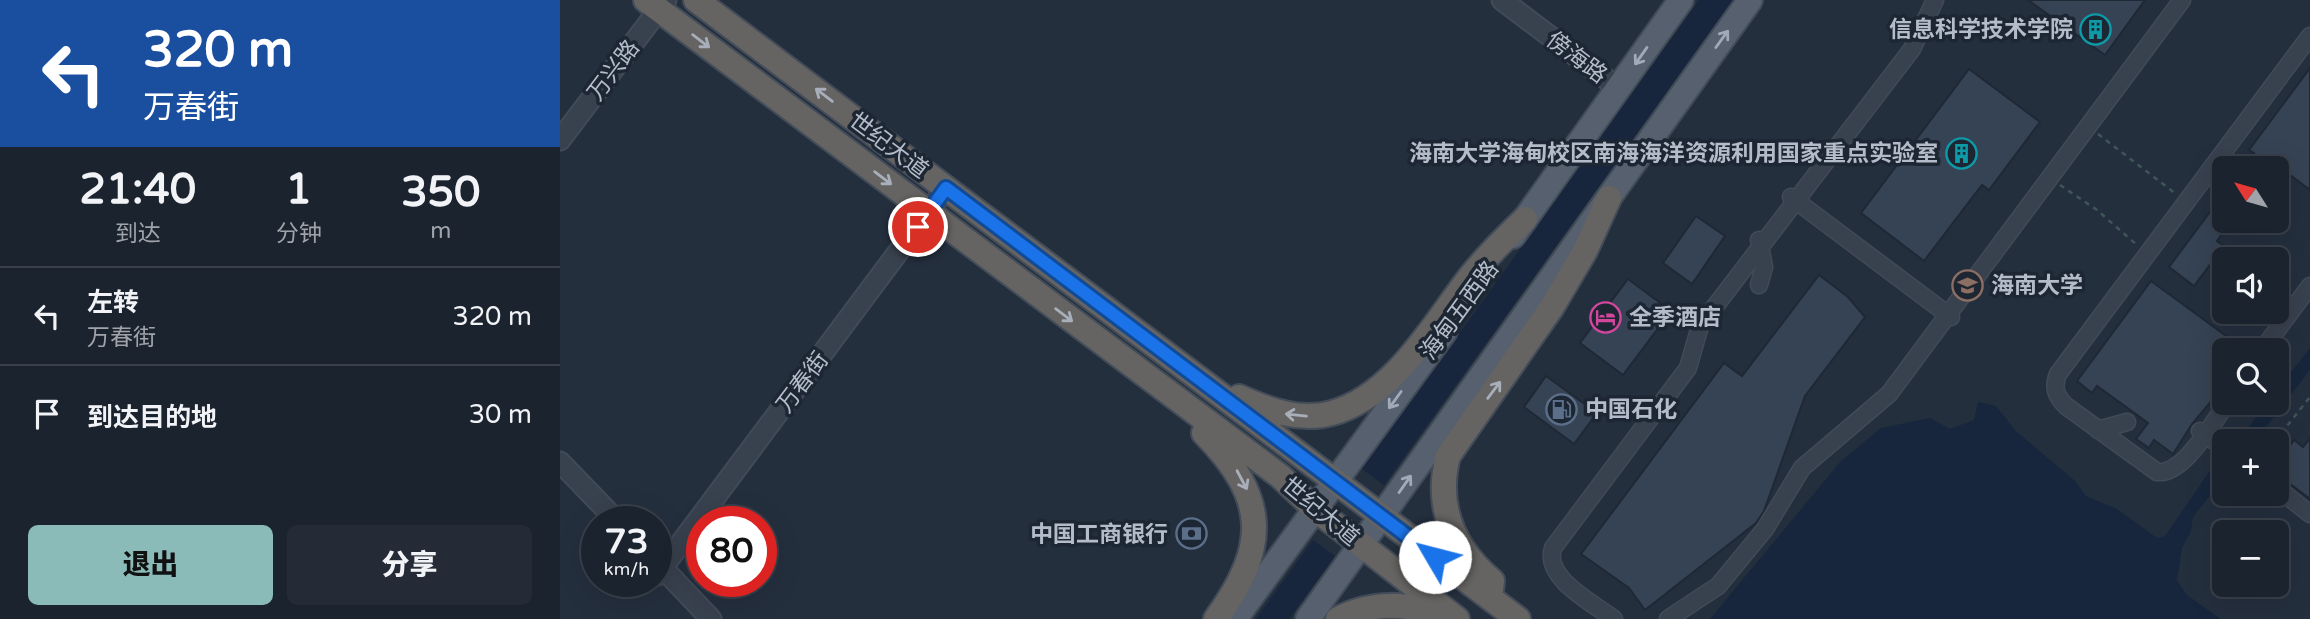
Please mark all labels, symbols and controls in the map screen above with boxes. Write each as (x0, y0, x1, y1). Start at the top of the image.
building icon: 信息科学技术学院 (2079, 12, 2113, 46)
place label: 信息科学技术学院 (1889, 16, 2073, 44)
text: 320 m (143, 21, 293, 80)
street label: 傍海路 (1540, 26, 1612, 90)
icon: left (28, 28, 119, 119)
one-way arrow (1715, 30, 1729, 49)
one-way arrow (691, 33, 710, 48)
street label: 万兴路 (582, 35, 646, 107)
one-way arrow (1634, 46, 1648, 65)
one-way arrow (814, 88, 833, 103)
text: 万春街 (143, 89, 239, 127)
street label: 世纪大道 (843, 107, 934, 185)
building icon: 海南大学海甸校区南海海洋资源利用国家重点实验室 (1944, 136, 1978, 170)
place label: 海南大学海甸校区南海海洋资源利用国家重点实验室 (1409, 140, 1938, 168)
north arrow (2212, 156, 2289, 233)
map controls (2212, 156, 2289, 597)
text: 21:40 (80, 164, 196, 215)
text: 1 (285, 164, 312, 215)
text: 350 (401, 167, 480, 218)
one-way arrow (873, 170, 891, 185)
pin (888, 197, 948, 257)
icon: arrive (899, 208, 937, 246)
text: m (430, 217, 451, 245)
text: 到达 (115, 220, 161, 248)
text: 分钟 (276, 220, 322, 248)
button: sound (2212, 247, 2289, 324)
street label: 海甸五西路 (1415, 256, 1505, 365)
school or university icon: 海南大学 (1951, 268, 1985, 302)
place label: 海南大学 (1991, 272, 2083, 300)
text: 左转 (87, 287, 139, 318)
icon: left (28, 297, 66, 335)
hotel icon: 全季酒店 (1589, 300, 1623, 334)
text: 320 m (452, 301, 532, 332)
place label: 全季酒店 (1629, 304, 1721, 332)
one-way arrow (1054, 308, 1073, 322)
text: 万春街 (87, 324, 156, 352)
button: search (2212, 338, 2289, 415)
street label: 万春街 (771, 347, 835, 419)
one-way arrow (1486, 381, 1501, 400)
one-way arrow (1387, 390, 1402, 409)
fuel station icon: 中国石化 (1545, 392, 1579, 426)
icon: arrive (28, 395, 66, 433)
place label: 中国石化 (1585, 396, 1677, 424)
text: 30 m (469, 399, 532, 430)
text: 到达目的地 (87, 402, 217, 433)
one-way arrow (1286, 408, 1308, 421)
button: + (2212, 429, 2289, 506)
one-way arrow (1235, 469, 1249, 490)
street label: 世纪大道 (1276, 471, 1365, 552)
one-way arrow (1398, 475, 1412, 494)
speed limit sign: 80 (686, 506, 777, 597)
bank icon: 中国工商银行 (1174, 517, 1208, 551)
position arrow (1398, 520, 1472, 594)
button: − (2212, 520, 2289, 597)
text: 73 (605, 521, 648, 563)
place label: 中国工商银行 (1030, 521, 1168, 549)
button: 退出 (28, 525, 273, 605)
button: 分享 (287, 525, 532, 605)
text: km/h (604, 558, 649, 580)

